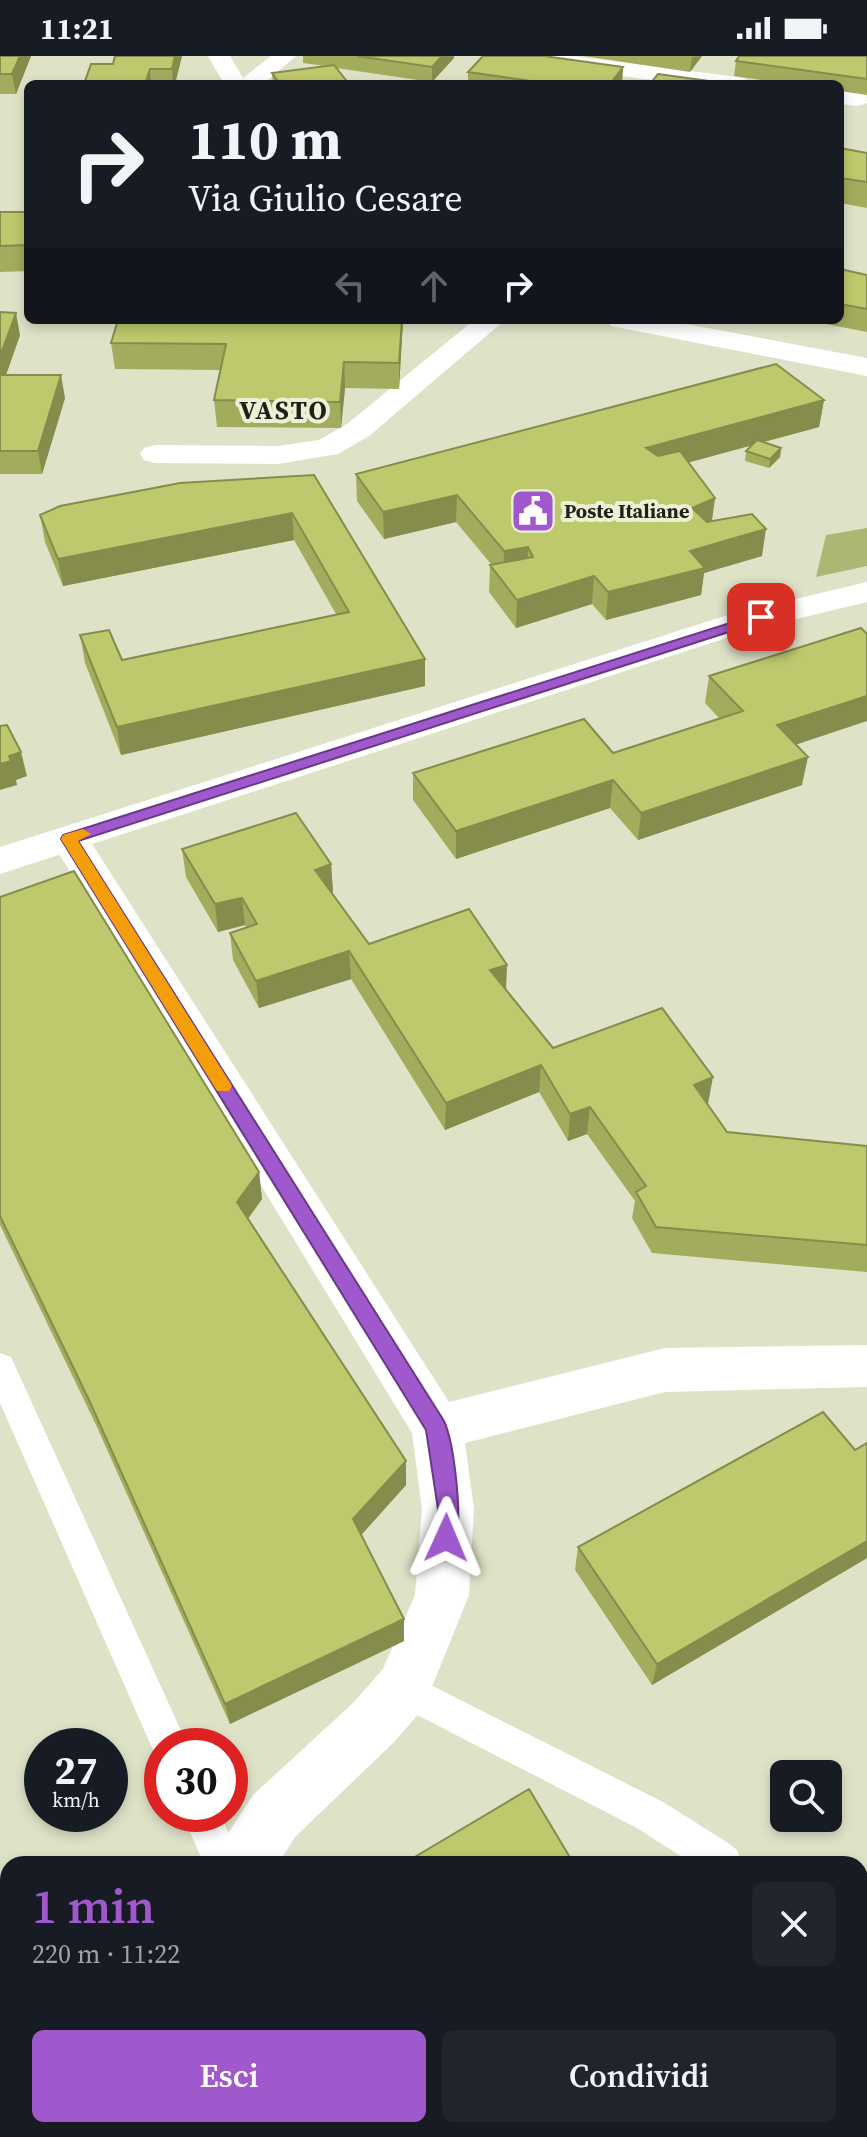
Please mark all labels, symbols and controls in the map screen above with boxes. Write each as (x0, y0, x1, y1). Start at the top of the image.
text: 11:21 (40, 8, 114, 49)
text: 110 m (188, 101, 342, 178)
icon: right (56, 112, 160, 216)
text: Via Giulio Cesare (188, 174, 463, 223)
icon: left (328, 264, 372, 308)
icon: ahead (412, 264, 456, 308)
icon: right (496, 264, 540, 308)
district label: VASTO (239, 392, 329, 428)
public building icon: Poste Italiane (509, 487, 557, 535)
place label: Poste Italiane (564, 497, 689, 525)
pin (727, 583, 795, 651)
icon: arrive (739, 595, 783, 639)
position arrow (404, 1496, 488, 1580)
speed limit sign: 30 (144, 1728, 248, 1832)
text: 27 (54, 1743, 98, 1797)
map controls (770, 1760, 842, 1832)
button: search (770, 1760, 842, 1832)
text: km/h (52, 1786, 100, 1814)
text: 1 min (32, 1873, 155, 1939)
button: close (752, 1882, 836, 1966)
text: 220 m · 11:22 (32, 1936, 180, 1972)
button: Esci (32, 2030, 426, 2122)
button: Condividi (442, 2030, 836, 2122)

